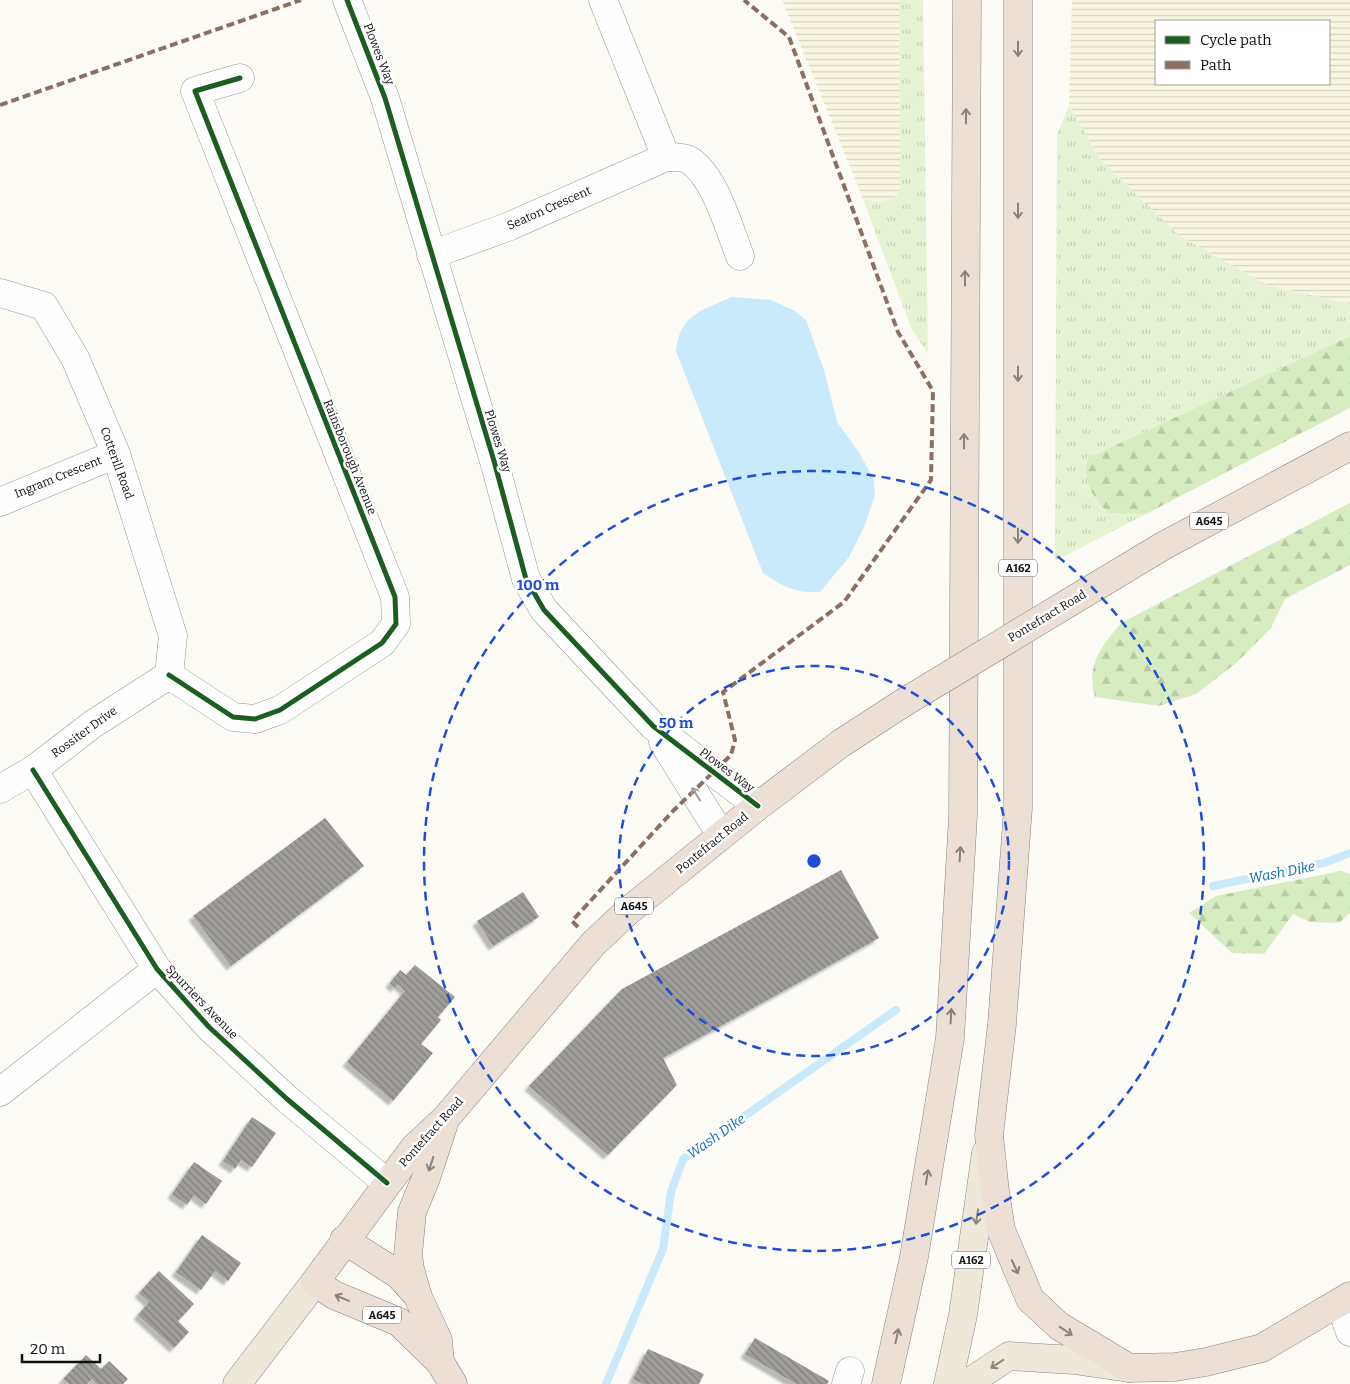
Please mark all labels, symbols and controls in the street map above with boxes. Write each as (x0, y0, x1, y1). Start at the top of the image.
legend (1155, 20, 1330, 85)
street label: Plowes Way (361, 21, 397, 87)
text: Cycle path (1200, 31, 1272, 49)
one-way arrow (1013, 40, 1023, 56)
text: Path (1200, 56, 1232, 74)
one-way arrow (961, 108, 971, 124)
street label: Seaton Crescent (505, 183, 594, 233)
one-way arrow (1013, 202, 1023, 219)
one-way arrow (960, 271, 970, 287)
one-way arrow (1013, 365, 1023, 381)
street label: Rainsborough Avenue (320, 397, 380, 517)
street label: Plowes Way (482, 408, 514, 475)
street label: Cotterill Road (97, 425, 137, 501)
one-way arrow (959, 433, 969, 450)
street label: Ingram Crescent (12, 453, 104, 501)
road number: A645 (1190, 512, 1228, 530)
one-way arrow (1013, 528, 1023, 544)
road number: A162 (999, 560, 1037, 576)
text: 100 m (517, 576, 560, 594)
street label: Pontefract Road (1005, 587, 1089, 645)
street label: Rossiter Drive (48, 704, 120, 760)
text: 50 m (659, 714, 694, 732)
street label: Plowes Way (697, 745, 758, 796)
one-way arrow (690, 787, 700, 801)
street label: Pontefract Road (673, 810, 751, 876)
one-way arrow (956, 846, 965, 862)
centre of rings (805, 852, 823, 870)
water label: Wash Dike (1248, 858, 1317, 887)
road number: A645 (615, 898, 653, 914)
street label: Spurriers Avenue (163, 962, 241, 1042)
one-way arrow (947, 1008, 956, 1024)
street label: Pontefract Road (396, 1094, 466, 1170)
water label: Wash Dike (684, 1110, 749, 1163)
one-way arrow (425, 1156, 435, 1172)
one-way arrow (922, 1169, 932, 1185)
one-way arrow (972, 1209, 982, 1225)
road number: A162 (952, 1252, 990, 1268)
one-way arrow (1011, 1260, 1021, 1275)
one-way arrow (335, 1293, 350, 1302)
road number: A645 (363, 1306, 401, 1324)
one-way arrow (1059, 1326, 1073, 1336)
one-way arrow (893, 1329, 902, 1345)
scale bar (22, 1332, 100, 1364)
text: 20 m (30, 1340, 66, 1358)
one-way arrow (991, 1359, 1005, 1369)

